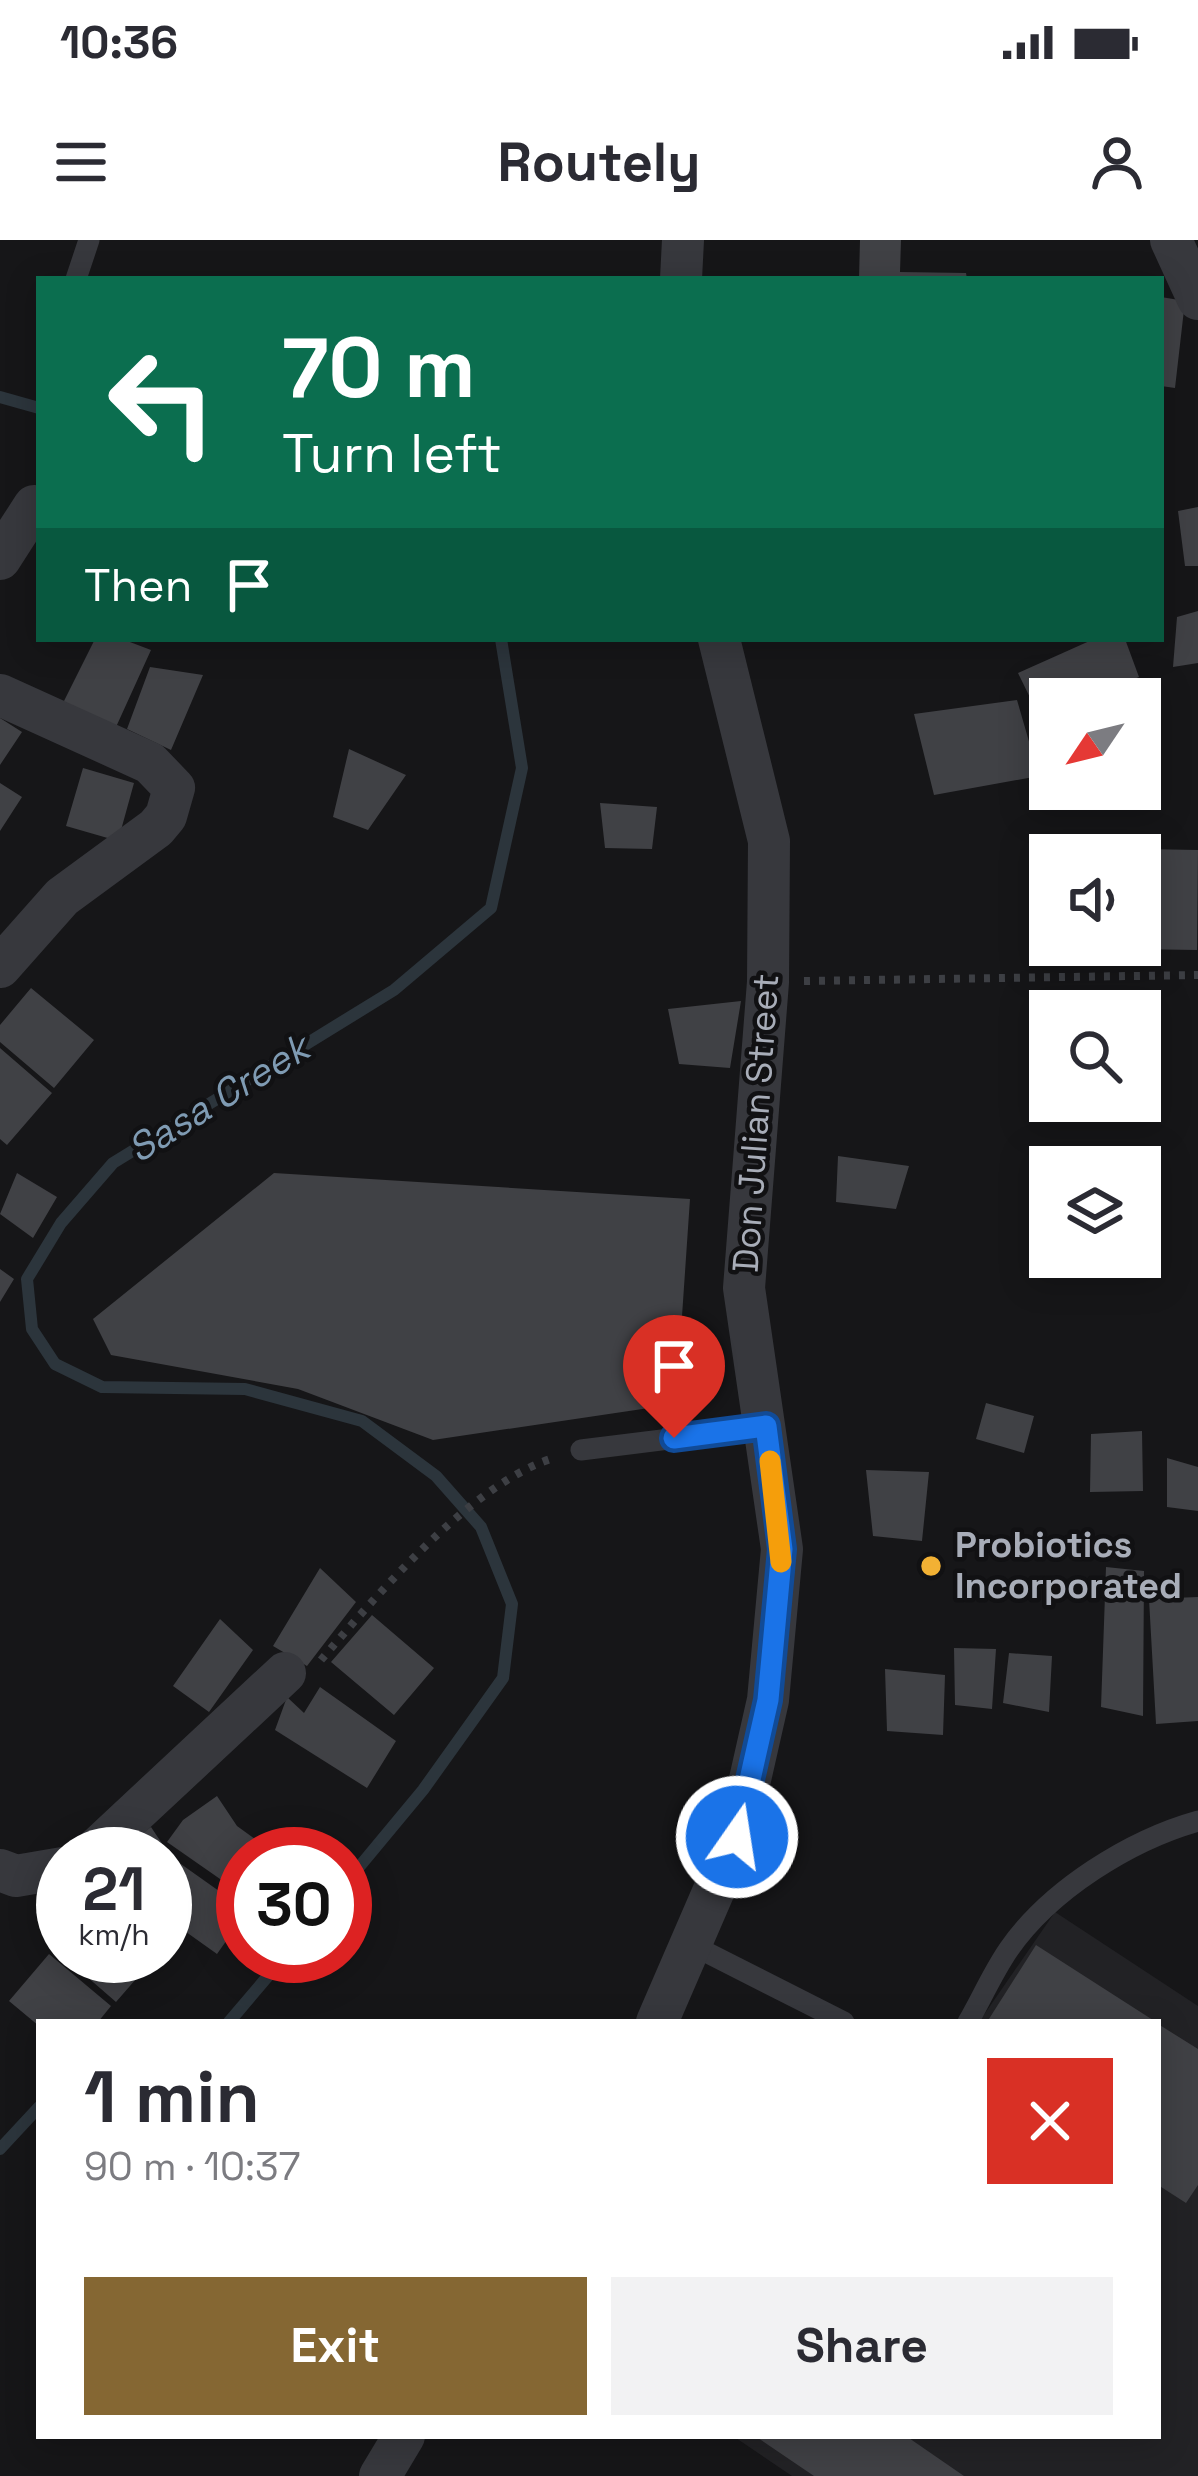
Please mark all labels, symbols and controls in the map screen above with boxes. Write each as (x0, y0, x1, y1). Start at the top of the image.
text: 10:36 (60, 14, 178, 71)
text: Routely (498, 128, 700, 197)
icon: menu (48, 129, 114, 195)
icon: person (1084, 129, 1150, 195)
text: 70 m (282, 314, 476, 422)
icon: left (84, 324, 240, 480)
text: Turn left (282, 419, 502, 488)
icon: arrive (216, 552, 282, 618)
text: Then (84, 557, 192, 614)
north arrow (1029, 678, 1161, 810)
map controls (1029, 678, 1161, 1278)
button: sound (1029, 834, 1161, 966)
street label: Don Julian Street (723, 972, 789, 1274)
button: search (1029, 990, 1161, 1122)
water label: Sasa Creek (118, 1021, 321, 1173)
button: layers (1029, 1146, 1161, 1278)
pin (623, 1315, 725, 1438)
icon: arrive (641, 1333, 707, 1399)
place label: Probiotics Incorporated (955, 1522, 1182, 1609)
marker: Probiotics Incorporated (918, 1553, 944, 1579)
position arrow (674, 1774, 800, 1900)
speed limit sign: 30 (216, 1827, 372, 1983)
text: 21 (83, 1851, 145, 1928)
text: km/h (78, 1915, 150, 1954)
text: 1 min (84, 2051, 260, 2143)
button: close (987, 2058, 1113, 2184)
text: 90 m · 10:37 (84, 2142, 301, 2191)
button: Exit (84, 2277, 587, 2415)
button: Share (611, 2277, 1113, 2415)

